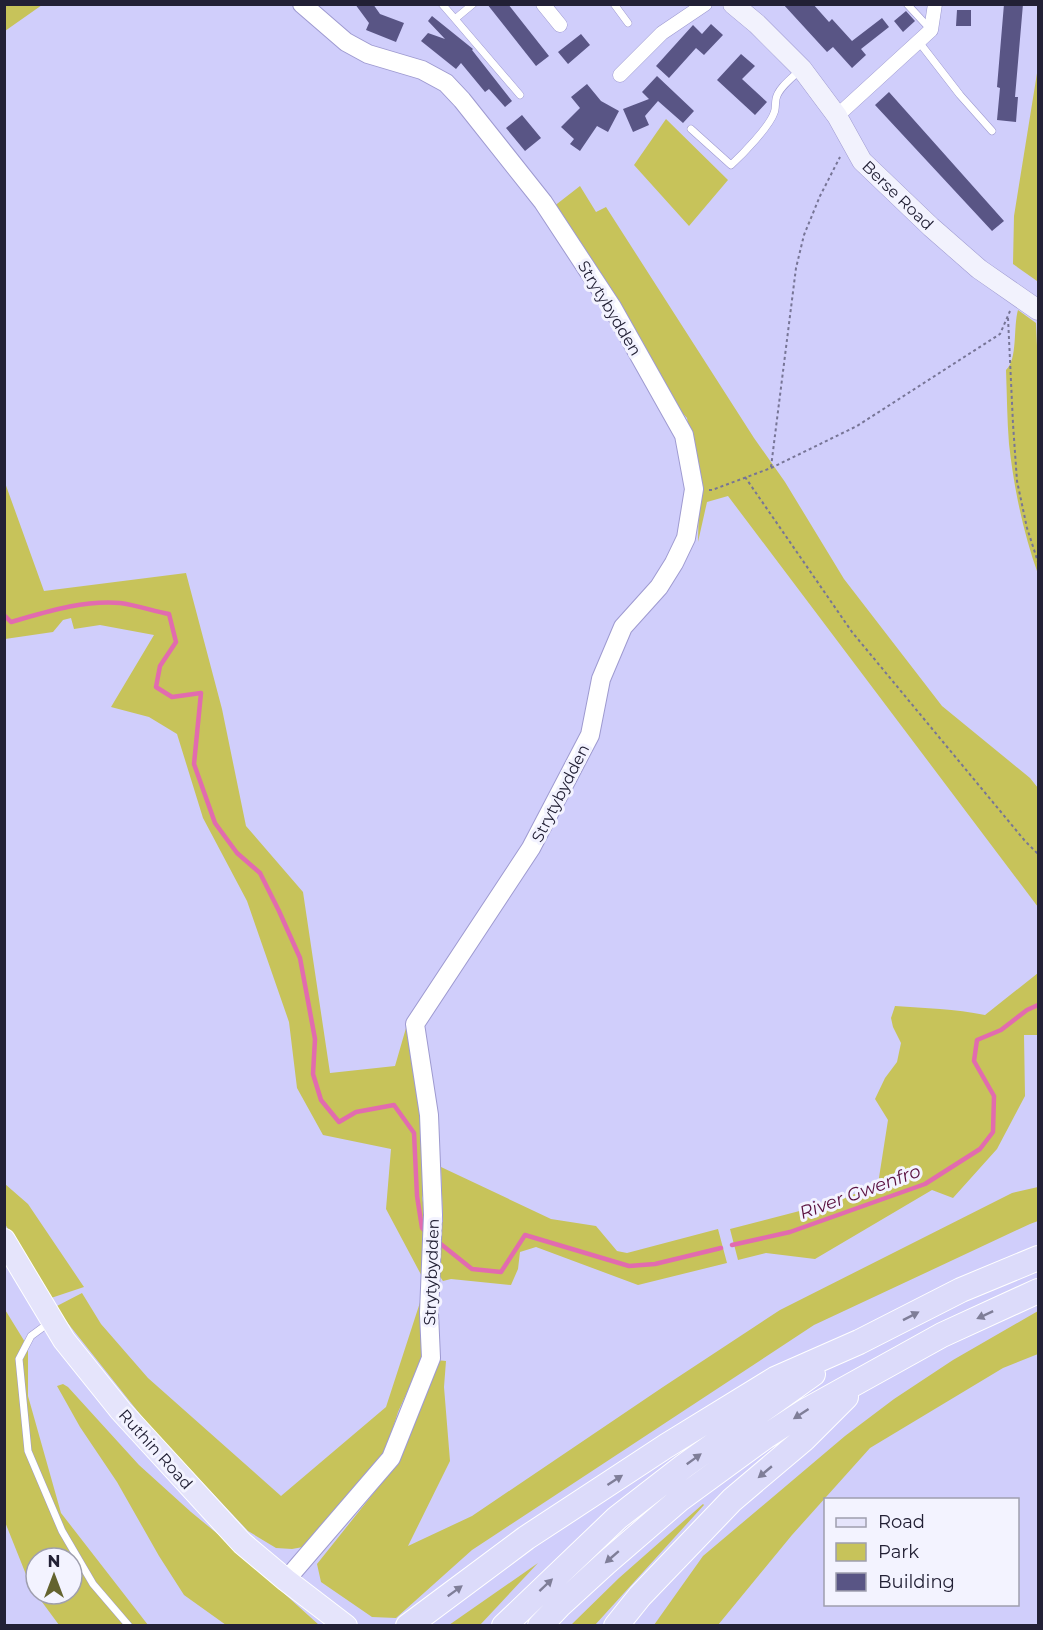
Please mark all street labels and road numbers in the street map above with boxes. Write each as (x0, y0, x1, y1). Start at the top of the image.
street label: Berse Road (858, 157, 937, 234)
street label: Strytybydden (574, 257, 645, 359)
street label: Strytybydden (528, 741, 593, 845)
street label: Strytybydden (420, 1218, 443, 1326)
street label: Ruthin Road (115, 1406, 196, 1493)

